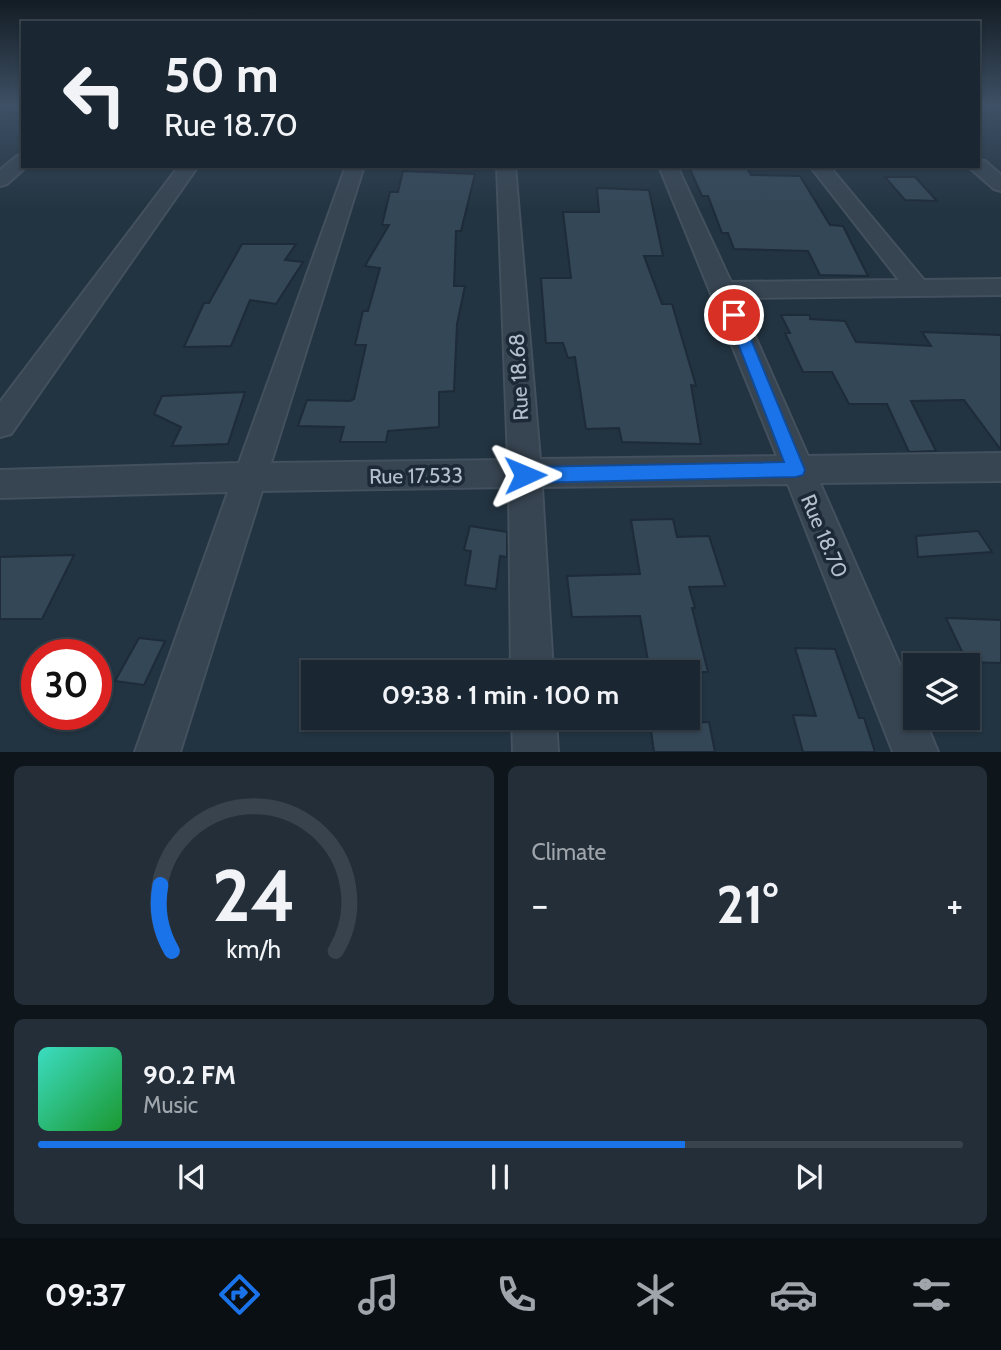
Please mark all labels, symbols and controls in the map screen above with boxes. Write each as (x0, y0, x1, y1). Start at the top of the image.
text: 50 m (164, 45, 279, 104)
icon: left (49, 49, 140, 140)
text: Rue 18.70 (164, 105, 298, 144)
pin (704, 285, 764, 345)
icon: arrive (715, 296, 753, 334)
street label: Rue 18.68 (504, 333, 533, 421)
position arrow (488, 438, 562, 512)
street label: Rue 17.533 (369, 462, 463, 489)
street label: Rue 18.70 (796, 490, 853, 581)
speed limit sign: 30 (21, 639, 112, 730)
map controls (903, 653, 980, 730)
button: layers (903, 653, 980, 730)
text: 09:38 · 1 min · 100 m (382, 679, 619, 711)
text: Climate (532, 838, 606, 866)
text: 24 (212, 852, 296, 940)
text: 21° (716, 873, 778, 936)
text: − (532, 881, 548, 928)
text: + (946, 881, 963, 928)
text: km/h (226, 934, 281, 964)
text: 90.2 FM (143, 1059, 236, 1091)
text: Music (143, 1091, 198, 1119)
icon: previous (173, 1158, 211, 1196)
icon: pause (481, 1158, 519, 1196)
icon: next (790, 1158, 828, 1196)
icon: directions (215, 1270, 264, 1319)
icon: music (354, 1270, 403, 1319)
icon: phone (492, 1270, 541, 1319)
icon: climate (631, 1270, 680, 1319)
icon: car (769, 1270, 818, 1319)
icon: filters (907, 1270, 956, 1319)
text: 09:37 (45, 1275, 126, 1314)

